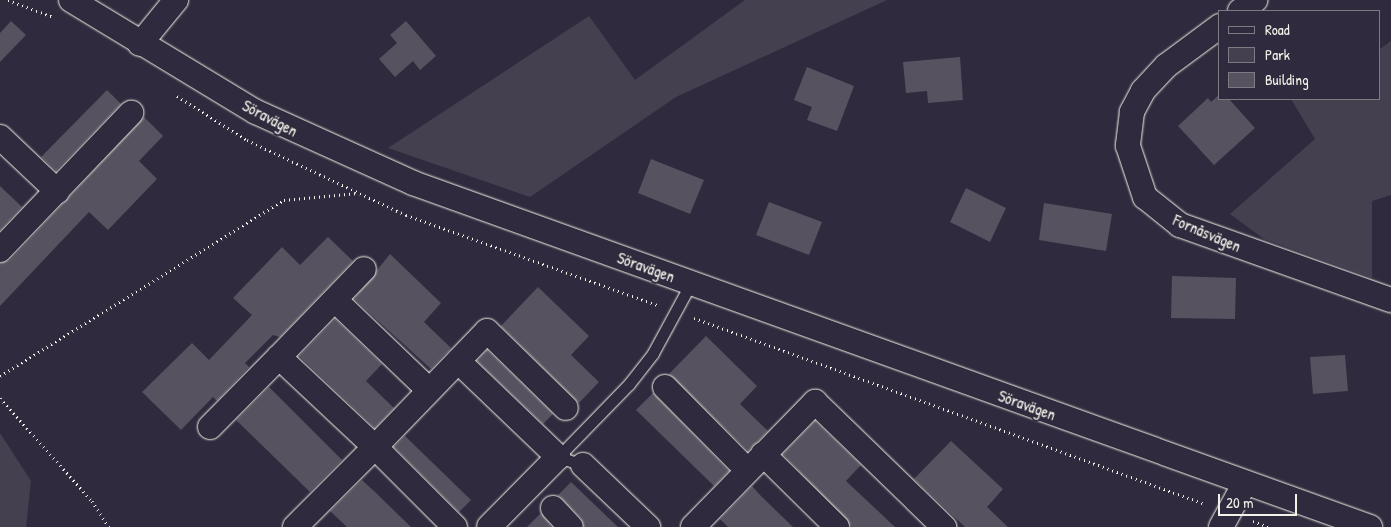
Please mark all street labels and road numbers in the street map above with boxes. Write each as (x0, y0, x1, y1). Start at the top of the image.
street label: Söravägen (239, 96, 301, 140)
street label: Fornåsvägen (1170, 210, 1244, 256)
street label: Söravägen (615, 248, 677, 286)
street label: Söravägen (996, 386, 1058, 424)

